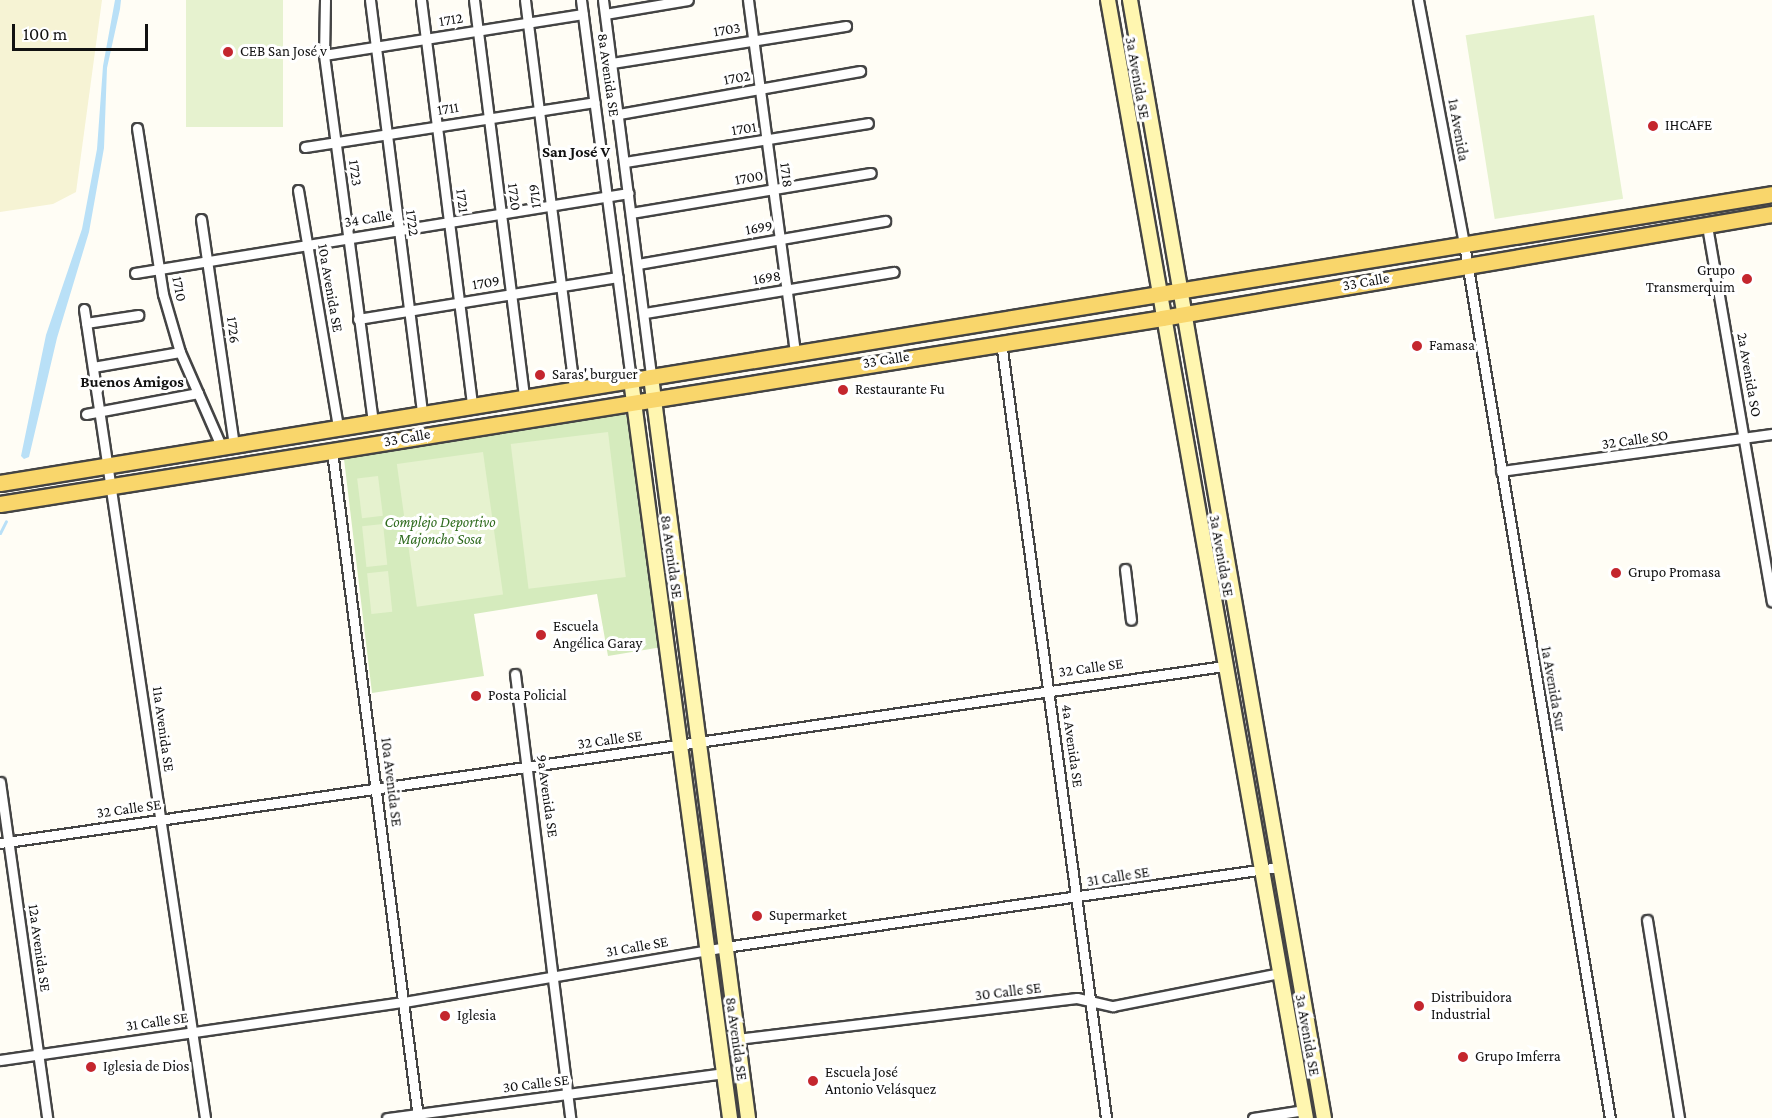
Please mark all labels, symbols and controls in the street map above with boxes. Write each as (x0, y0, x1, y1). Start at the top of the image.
street label: 1712 (438, 9, 464, 31)
scale bar (15, 12, 152, 50)
street label: 1703 (712, 19, 742, 41)
text: 100 m (23, 24, 67, 44)
street label: 8a Avenida SE (593, 32, 623, 118)
street label: 3a Avenida SE (1121, 35, 1153, 121)
place label: CEB San José v (240, 43, 327, 61)
marker: CEB San José v (221, 45, 235, 59)
street label: 1702 (722, 67, 752, 89)
street label: 1a Avenida (1444, 97, 1472, 163)
street label: 1711 (436, 98, 460, 120)
place label: IHCAFE (1665, 117, 1712, 135)
street label: 1701 (730, 118, 758, 140)
marker: IHCAFE (1646, 119, 1660, 133)
district label: San José V (542, 142, 610, 162)
street label: 1723 (344, 159, 366, 187)
street label: 1718 (776, 162, 796, 188)
street label: 1700 (733, 167, 765, 189)
street label: 1720 (503, 182, 525, 212)
street label: 1719 (525, 183, 545, 209)
street label: 1721 (452, 188, 472, 214)
street label: 34 Calle (343, 206, 393, 232)
street label: 1722 (401, 209, 423, 237)
street label: 1699 (744, 217, 774, 239)
street label: 10a Avenida SE (313, 242, 347, 334)
place label: Grupo Transmerquim (1646, 261, 1735, 296)
street label: 1698 (752, 267, 782, 289)
street label: 33 Calle (1341, 269, 1391, 295)
street label: 1709 (471, 272, 501, 294)
marker: Grupo Transmerquim (1740, 272, 1754, 286)
street label: 1710 (168, 275, 190, 303)
street label: 1726 (222, 316, 244, 344)
street label: 2a Avenida SO (1733, 331, 1765, 419)
place label: Famasa (1429, 337, 1475, 355)
marker: Famasa (1410, 339, 1424, 353)
street label: 33 Calle (861, 347, 911, 373)
place label: Saras' burguer (552, 366, 638, 384)
marker: Saras' burguer (533, 368, 547, 382)
district label: Buenos Amigos (80, 372, 184, 392)
place label: Restaurante Fu (855, 381, 945, 399)
marker: Restaurante Fu (836, 383, 850, 397)
street label: 33 Calle (382, 425, 432, 451)
street label: 32 Calle SO (1601, 426, 1669, 454)
park label: Complejo Deportivo Majoncho Sosa (384, 513, 496, 548)
street label: 3a Avenida SE (1205, 513, 1237, 599)
street label: 8a Avenida SE (656, 514, 686, 600)
place label: Grupo Promasa (1628, 564, 1721, 582)
marker: Grupo Promasa (1609, 566, 1623, 580)
place label: Escuela Angélica Garay (553, 617, 642, 652)
marker: Escuela Angélica Garay (534, 628, 548, 642)
street label: 1a Avenida Sur (1537, 645, 1569, 733)
street label: 32 Calle SE (1057, 655, 1125, 681)
street label: 11a Avenida SE (148, 685, 178, 773)
place label: Posta Policial (488, 687, 567, 705)
marker: Posta Policial (469, 689, 483, 703)
street label: 4a Avenida SE (1057, 703, 1087, 789)
street label: 32 Calle SE (576, 727, 644, 753)
street label: 10a Avenida SE (377, 736, 405, 828)
street label: 9a Avenida SE (532, 753, 562, 839)
street label: 32 Calle SE (95, 796, 163, 822)
street label: 31 Calle SE (1085, 863, 1151, 891)
street label: 12a Avenida SE (24, 903, 54, 993)
place label: Supermarket (769, 907, 847, 925)
marker: Supermarket (750, 909, 764, 923)
street label: 31 Calle SE (604, 933, 670, 961)
street label: 30 Calle SE (974, 979, 1042, 1005)
place label: Distribuidora Industrial (1431, 988, 1512, 1023)
street label: 3a Avenida SE (1291, 992, 1323, 1078)
street label: 8a Avenida SE (721, 996, 751, 1082)
marker: Distribuidora Industrial (1412, 999, 1426, 1013)
place label: Iglesia (457, 1007, 496, 1025)
street label: 31 Calle SE (125, 1009, 189, 1035)
marker: Iglesia (438, 1009, 452, 1023)
place label: Grupo Imferra (1475, 1048, 1561, 1066)
marker: Grupo Imferra (1456, 1050, 1470, 1064)
place label: Iglesia de Dios (103, 1058, 189, 1076)
marker: Iglesia de Dios (84, 1060, 98, 1074)
place label: Escuela José Antonio Velásquez (825, 1063, 936, 1098)
street label: 30 Calle SE (502, 1071, 570, 1097)
marker: Escuela José Antonio Velásquez (806, 1074, 820, 1088)

